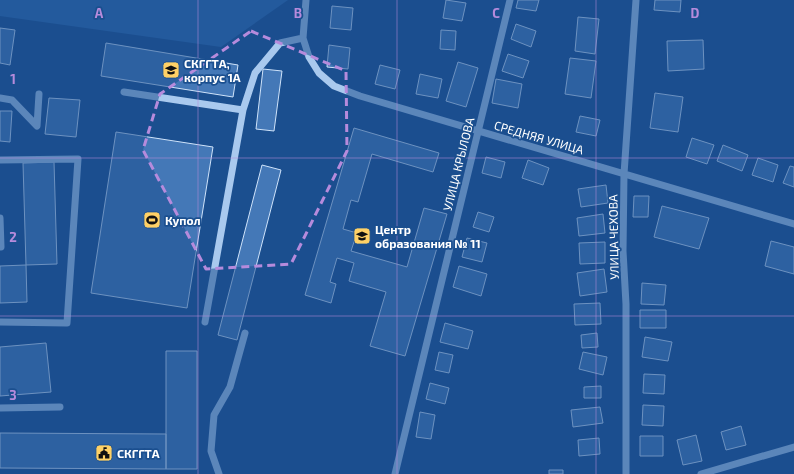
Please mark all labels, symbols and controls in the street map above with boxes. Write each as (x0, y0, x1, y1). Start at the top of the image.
text: A (95, 5, 104, 21)
text: B (294, 5, 302, 21)
text: C (492, 5, 500, 21)
text: D (691, 5, 700, 21)
place label: СКГГТА, корпус 1А (184, 56, 241, 84)
school or university icon: СКГГТА, корпус 1А (161, 60, 181, 80)
text: 1 (10, 71, 16, 87)
street label: УЛИЦА КРЫЛОВА (440, 115, 477, 212)
street label: СРЕДНЯЯ УЛИЦА (493, 118, 586, 157)
street label: УЛИЦА ЧЕХОВА (605, 194, 621, 280)
sports icon: Купол (142, 210, 162, 230)
place label: Купол (165, 213, 201, 227)
place label: Центр образования № 11 (375, 222, 481, 250)
school or university icon: Центр образования № 11 (352, 226, 372, 246)
text: 2 (9, 229, 17, 245)
text: 3 (9, 387, 17, 403)
public building icon: СКГГТА (94, 443, 114, 463)
place label: СКГГТА (117, 446, 160, 460)

